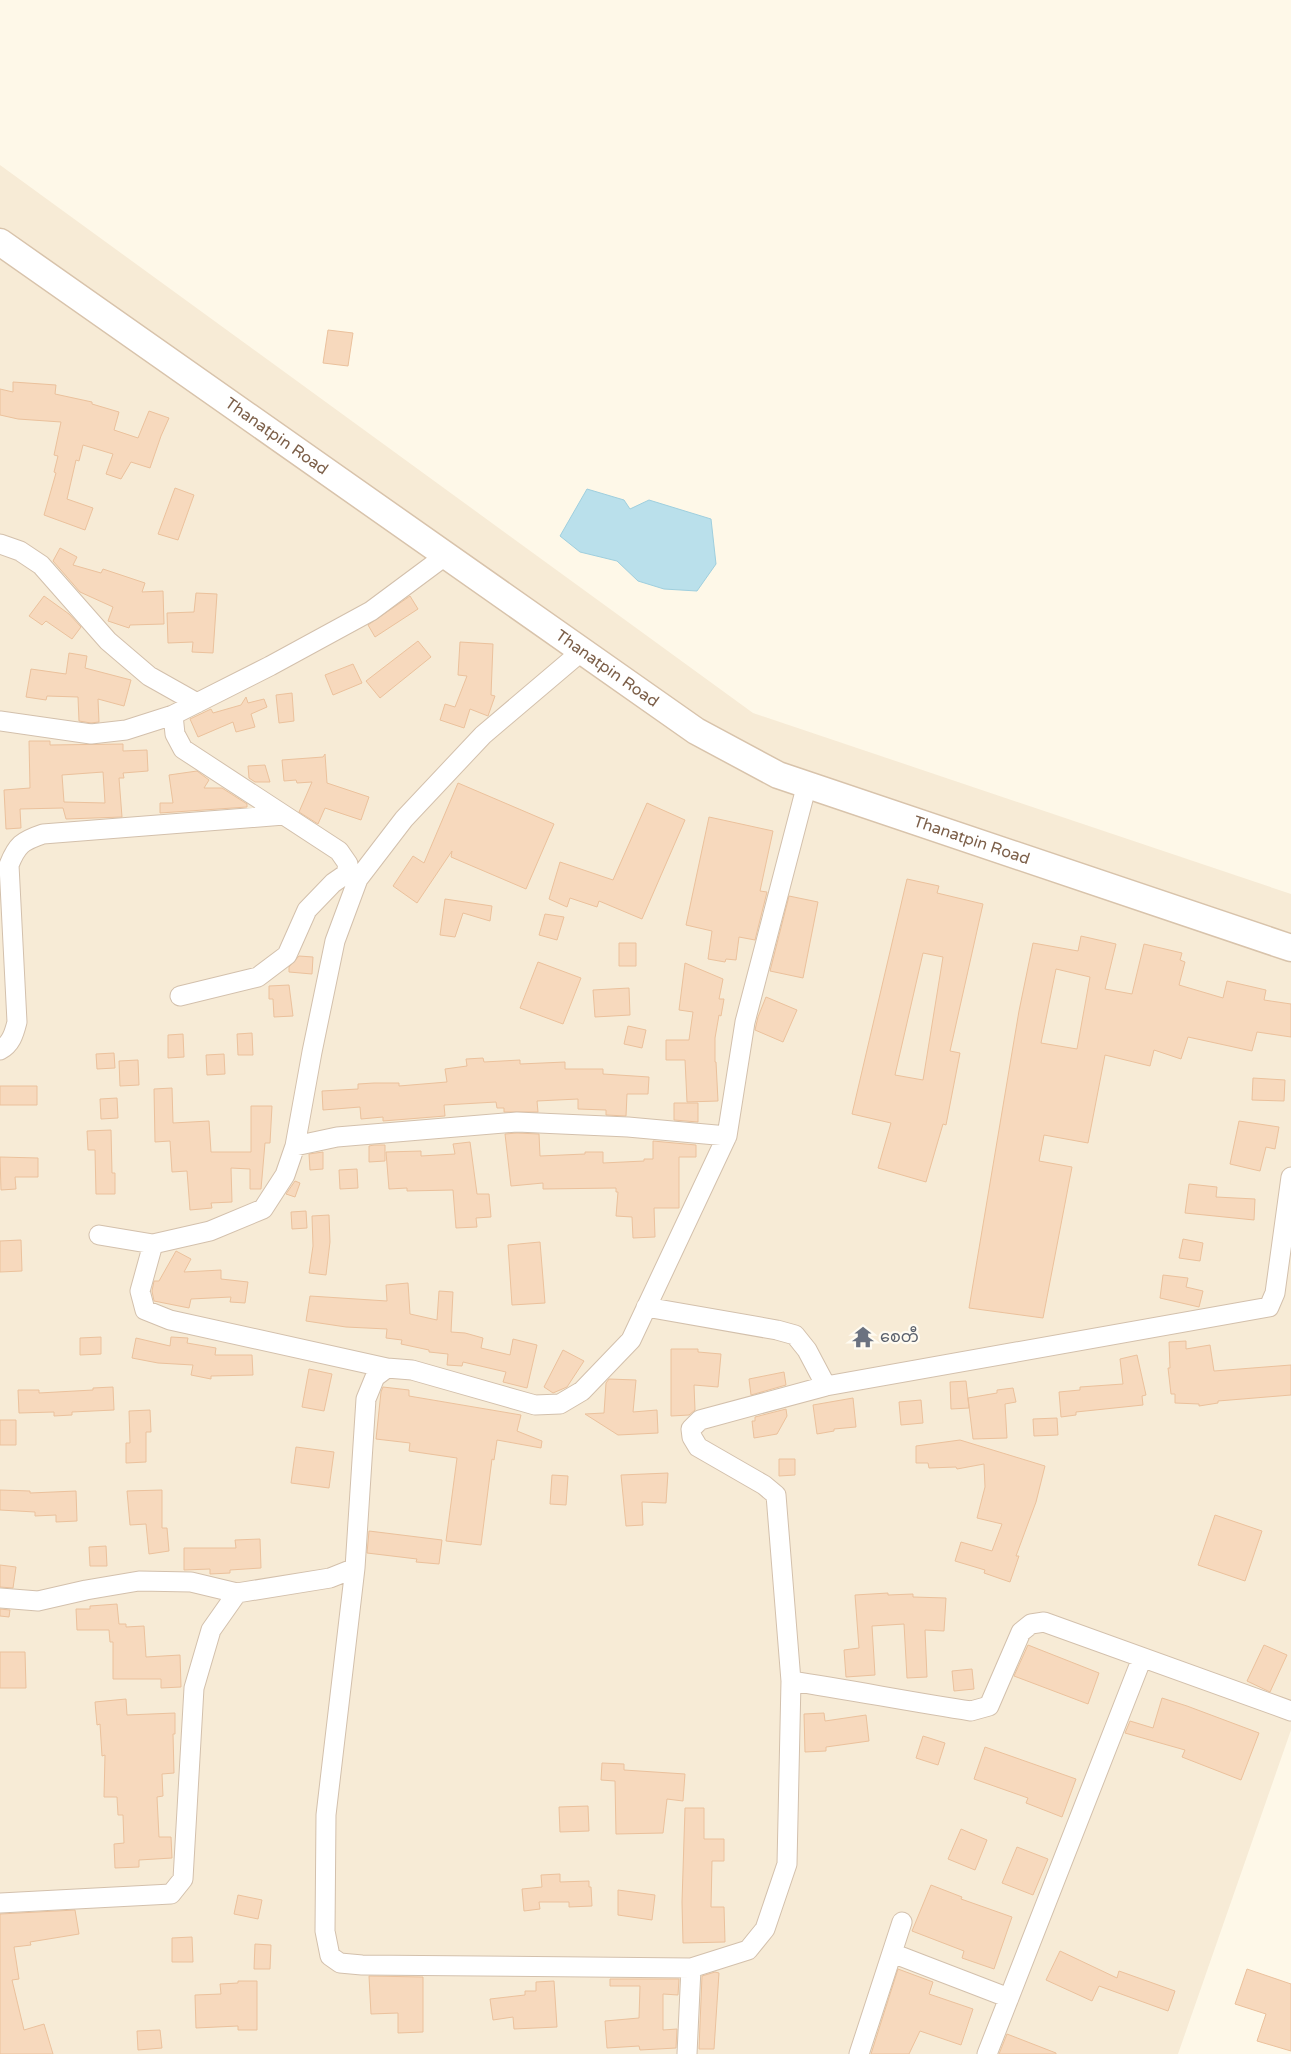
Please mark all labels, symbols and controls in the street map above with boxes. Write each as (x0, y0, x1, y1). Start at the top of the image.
street label: Thanatpin Road (221, 393, 332, 479)
street label: Thanatpin Road (552, 625, 663, 712)
street label: Thanatpin Road (911, 811, 1032, 869)
temple icon: စေတီ (850, 1324, 876, 1350)
place label: စေတီ (880, 1326, 919, 1347)

